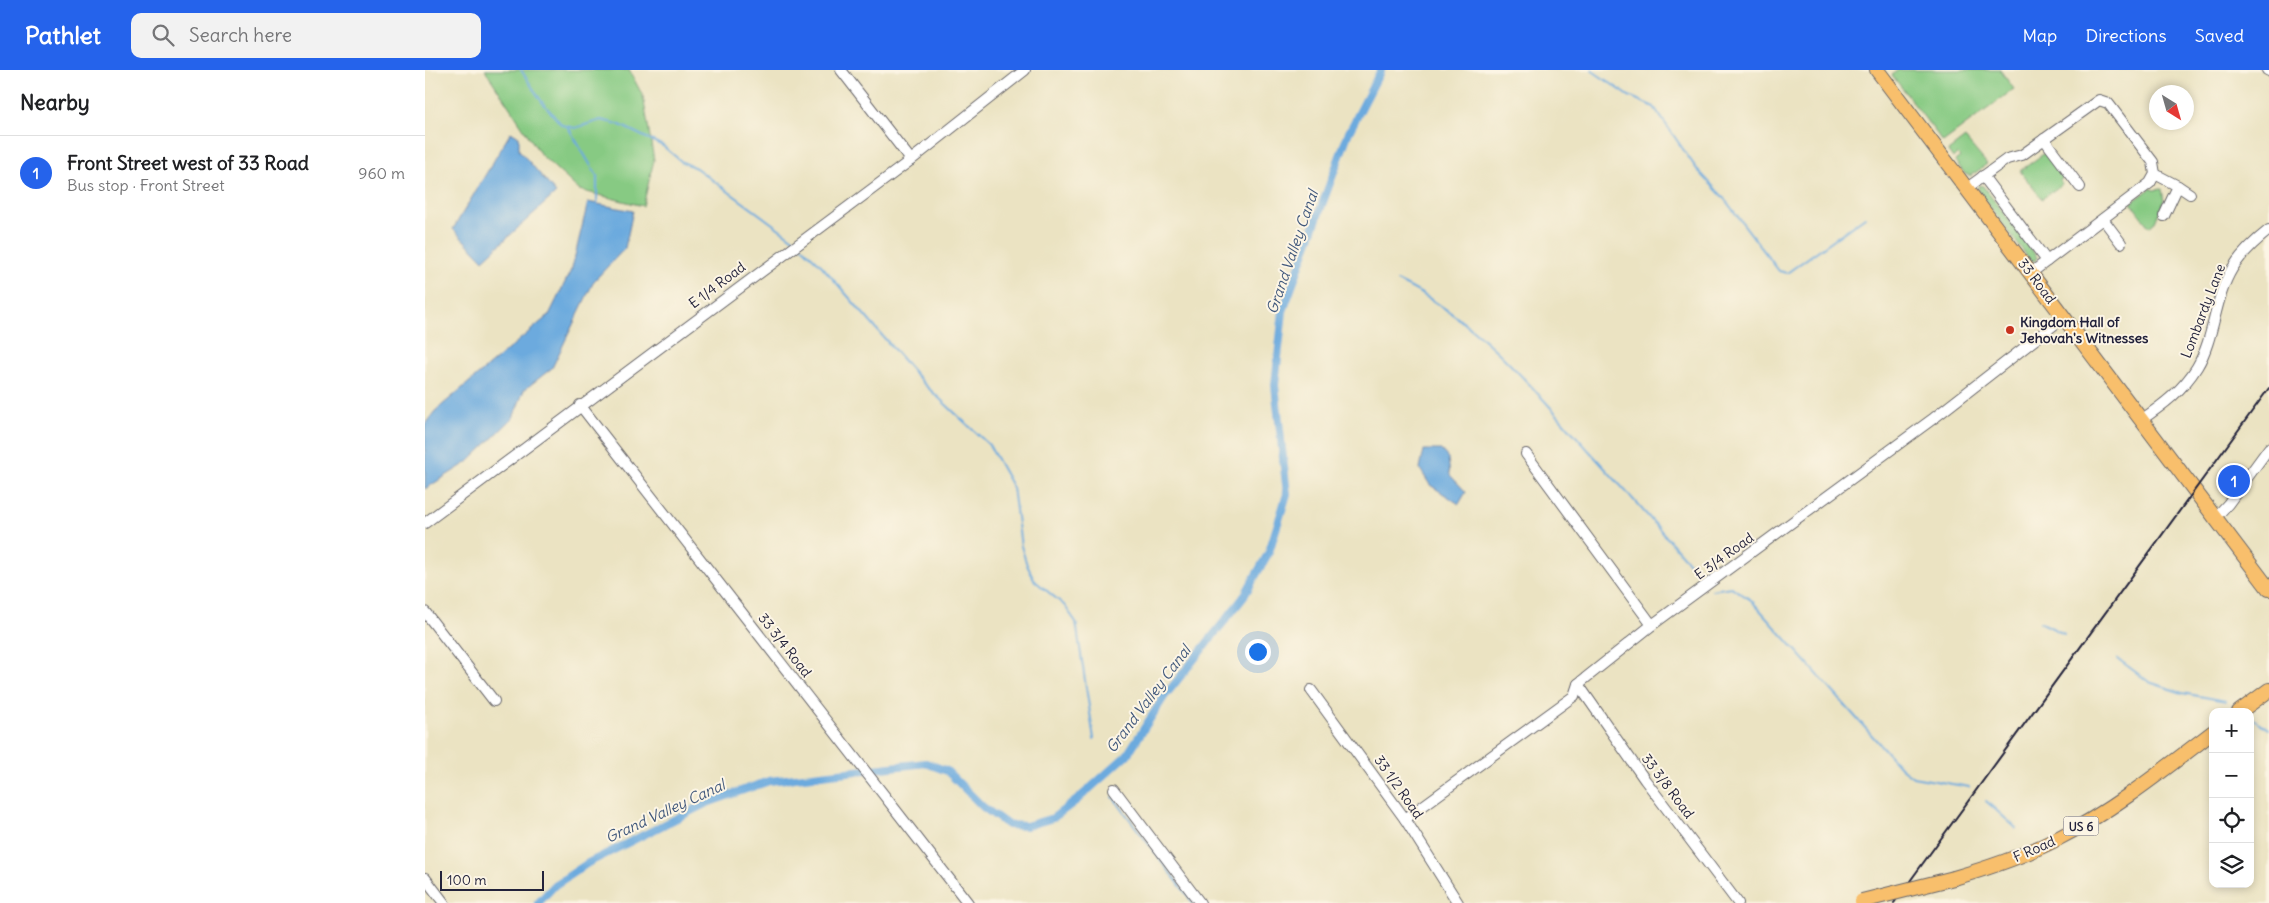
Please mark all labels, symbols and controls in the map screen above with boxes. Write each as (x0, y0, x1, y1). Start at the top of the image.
search box (131, 13, 481, 58)
text: Pathlet (25, 20, 101, 50)
icon: search (149, 21, 177, 49)
text: Search here (189, 23, 292, 47)
text: Map (2022, 24, 2057, 47)
text: Directions (2085, 24, 2167, 47)
text: Saved (2195, 24, 2244, 47)
north arrow (2149, 85, 2194, 130)
text: Nearby (20, 89, 90, 116)
text: Front Street west of 33 Road (67, 151, 309, 175)
text: 1 (33, 163, 39, 183)
text: 960 m (358, 163, 405, 183)
text: Bus stop · Front Street (67, 175, 225, 195)
water label: Grand Valley Canal (1262, 185, 1323, 316)
street label: 33 Road (2014, 255, 2060, 307)
street label: E 1/4 Road (685, 258, 749, 312)
street label: Lombardy Lane (2177, 261, 2229, 361)
place label: Kingdom Hall of Jehovah's Witnesses (2020, 313, 2149, 347)
marker: Kingdom Hall of Jehovah's Witnesses (2004, 324, 2016, 336)
pin: 1 (2218, 462, 2250, 500)
street label: E 3/4 Road (1691, 528, 1757, 584)
street label: 33 3/4 Road (754, 609, 816, 681)
water label: Grand Valley Canal (1101, 639, 1196, 756)
your location (1245, 639, 1271, 665)
map controls (2209, 708, 2254, 888)
button: + (2209, 708, 2254, 753)
street label: 33 3/8 Road (1638, 750, 1698, 822)
street label: 33 1/2 Road (1370, 752, 1428, 822)
button: − (2209, 753, 2254, 798)
water label: Grand Valley Canal (602, 774, 730, 847)
button: locate (2209, 798, 2254, 843)
road number: US 6 (2063, 816, 2099, 836)
street label: F Road (2010, 832, 2058, 866)
button: layers (2209, 843, 2254, 888)
scale bar (440, 868, 544, 891)
text: 100 m (447, 871, 487, 889)

